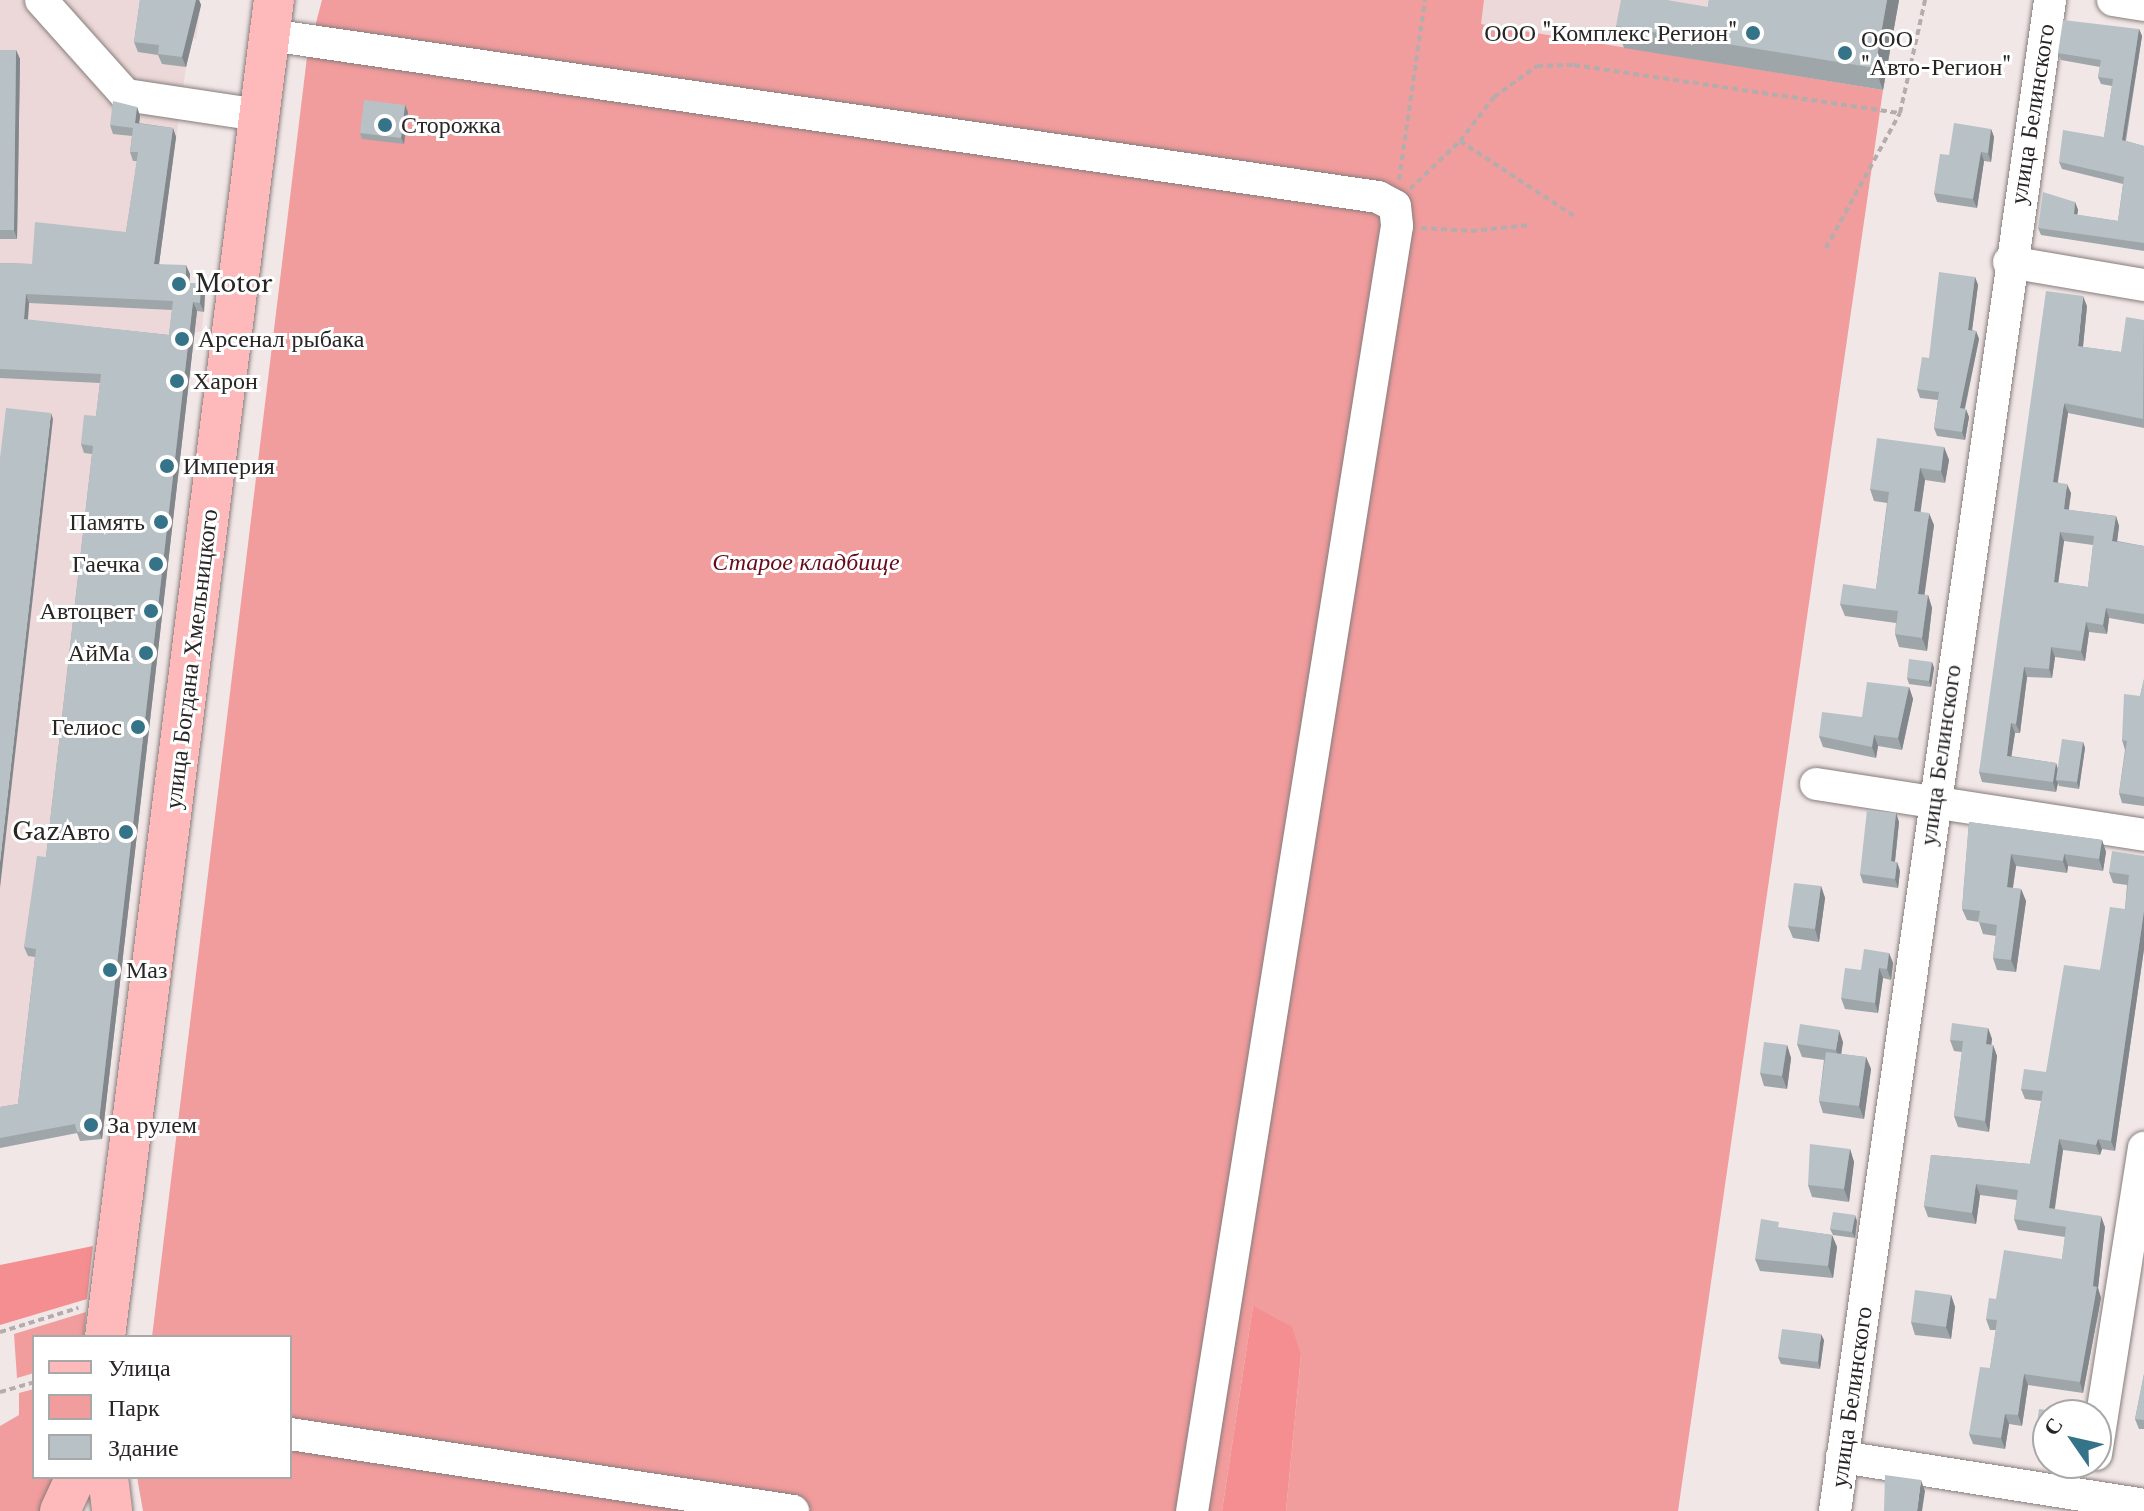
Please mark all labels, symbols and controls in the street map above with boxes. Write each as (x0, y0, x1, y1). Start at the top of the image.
place label: ООО "Комплекс Регион" (1484, 19, 1737, 47)
street label: улица Белинского (2003, 22, 2061, 206)
marker: ООО "Комплекс Регион" (1744, 24, 1762, 42)
place label: ООО "Авто-Регион" (1861, 25, 2011, 81)
marker: ООО "Авто-Регион" (1836, 44, 1854, 62)
place label: Сторожка (401, 111, 501, 139)
marker: Сторожка (376, 116, 394, 134)
place label: Motor (195, 270, 272, 298)
marker: Motor (170, 275, 188, 293)
place label: Арсенал рыбака (198, 325, 364, 353)
marker: Арсенал рыбака (173, 330, 191, 348)
place label: Харон (193, 367, 258, 395)
marker: Харон (168, 372, 186, 390)
place label: Империя (183, 452, 275, 480)
marker: Империя (158, 457, 176, 475)
street label: улица Богдана Хмельницкого (158, 507, 224, 811)
place label: Память (69, 508, 145, 536)
marker: Память (152, 513, 170, 531)
park label: Старое кладбище (712, 548, 900, 576)
place label: Гаечка (72, 550, 140, 578)
marker: Гаечка (147, 555, 165, 573)
place label: Автоцвет (40, 597, 135, 625)
marker: Автоцвет (142, 602, 160, 620)
place label: АйМа (68, 639, 130, 667)
marker: АйМа (137, 644, 155, 662)
street label: улица Белинского (1913, 663, 1967, 847)
place label: Гелиос (51, 713, 122, 741)
marker: Гелиос (129, 718, 147, 736)
place label: GazАвто (12, 818, 110, 846)
marker: GazАвто (117, 823, 135, 841)
place label: Маз (126, 956, 167, 984)
marker: Маз (101, 961, 119, 979)
place label: За рулем (107, 1111, 197, 1139)
marker: За рулем (82, 1116, 100, 1134)
street label: улица Белинского (1824, 1305, 1878, 1489)
legend (32, 1335, 292, 1479)
text: Улица (108, 1353, 171, 1382)
text: Парк (108, 1393, 160, 1422)
north arrow (2032, 1399, 2112, 1479)
text: С (2038, 1412, 2069, 1441)
text: Здание (108, 1433, 179, 1462)

